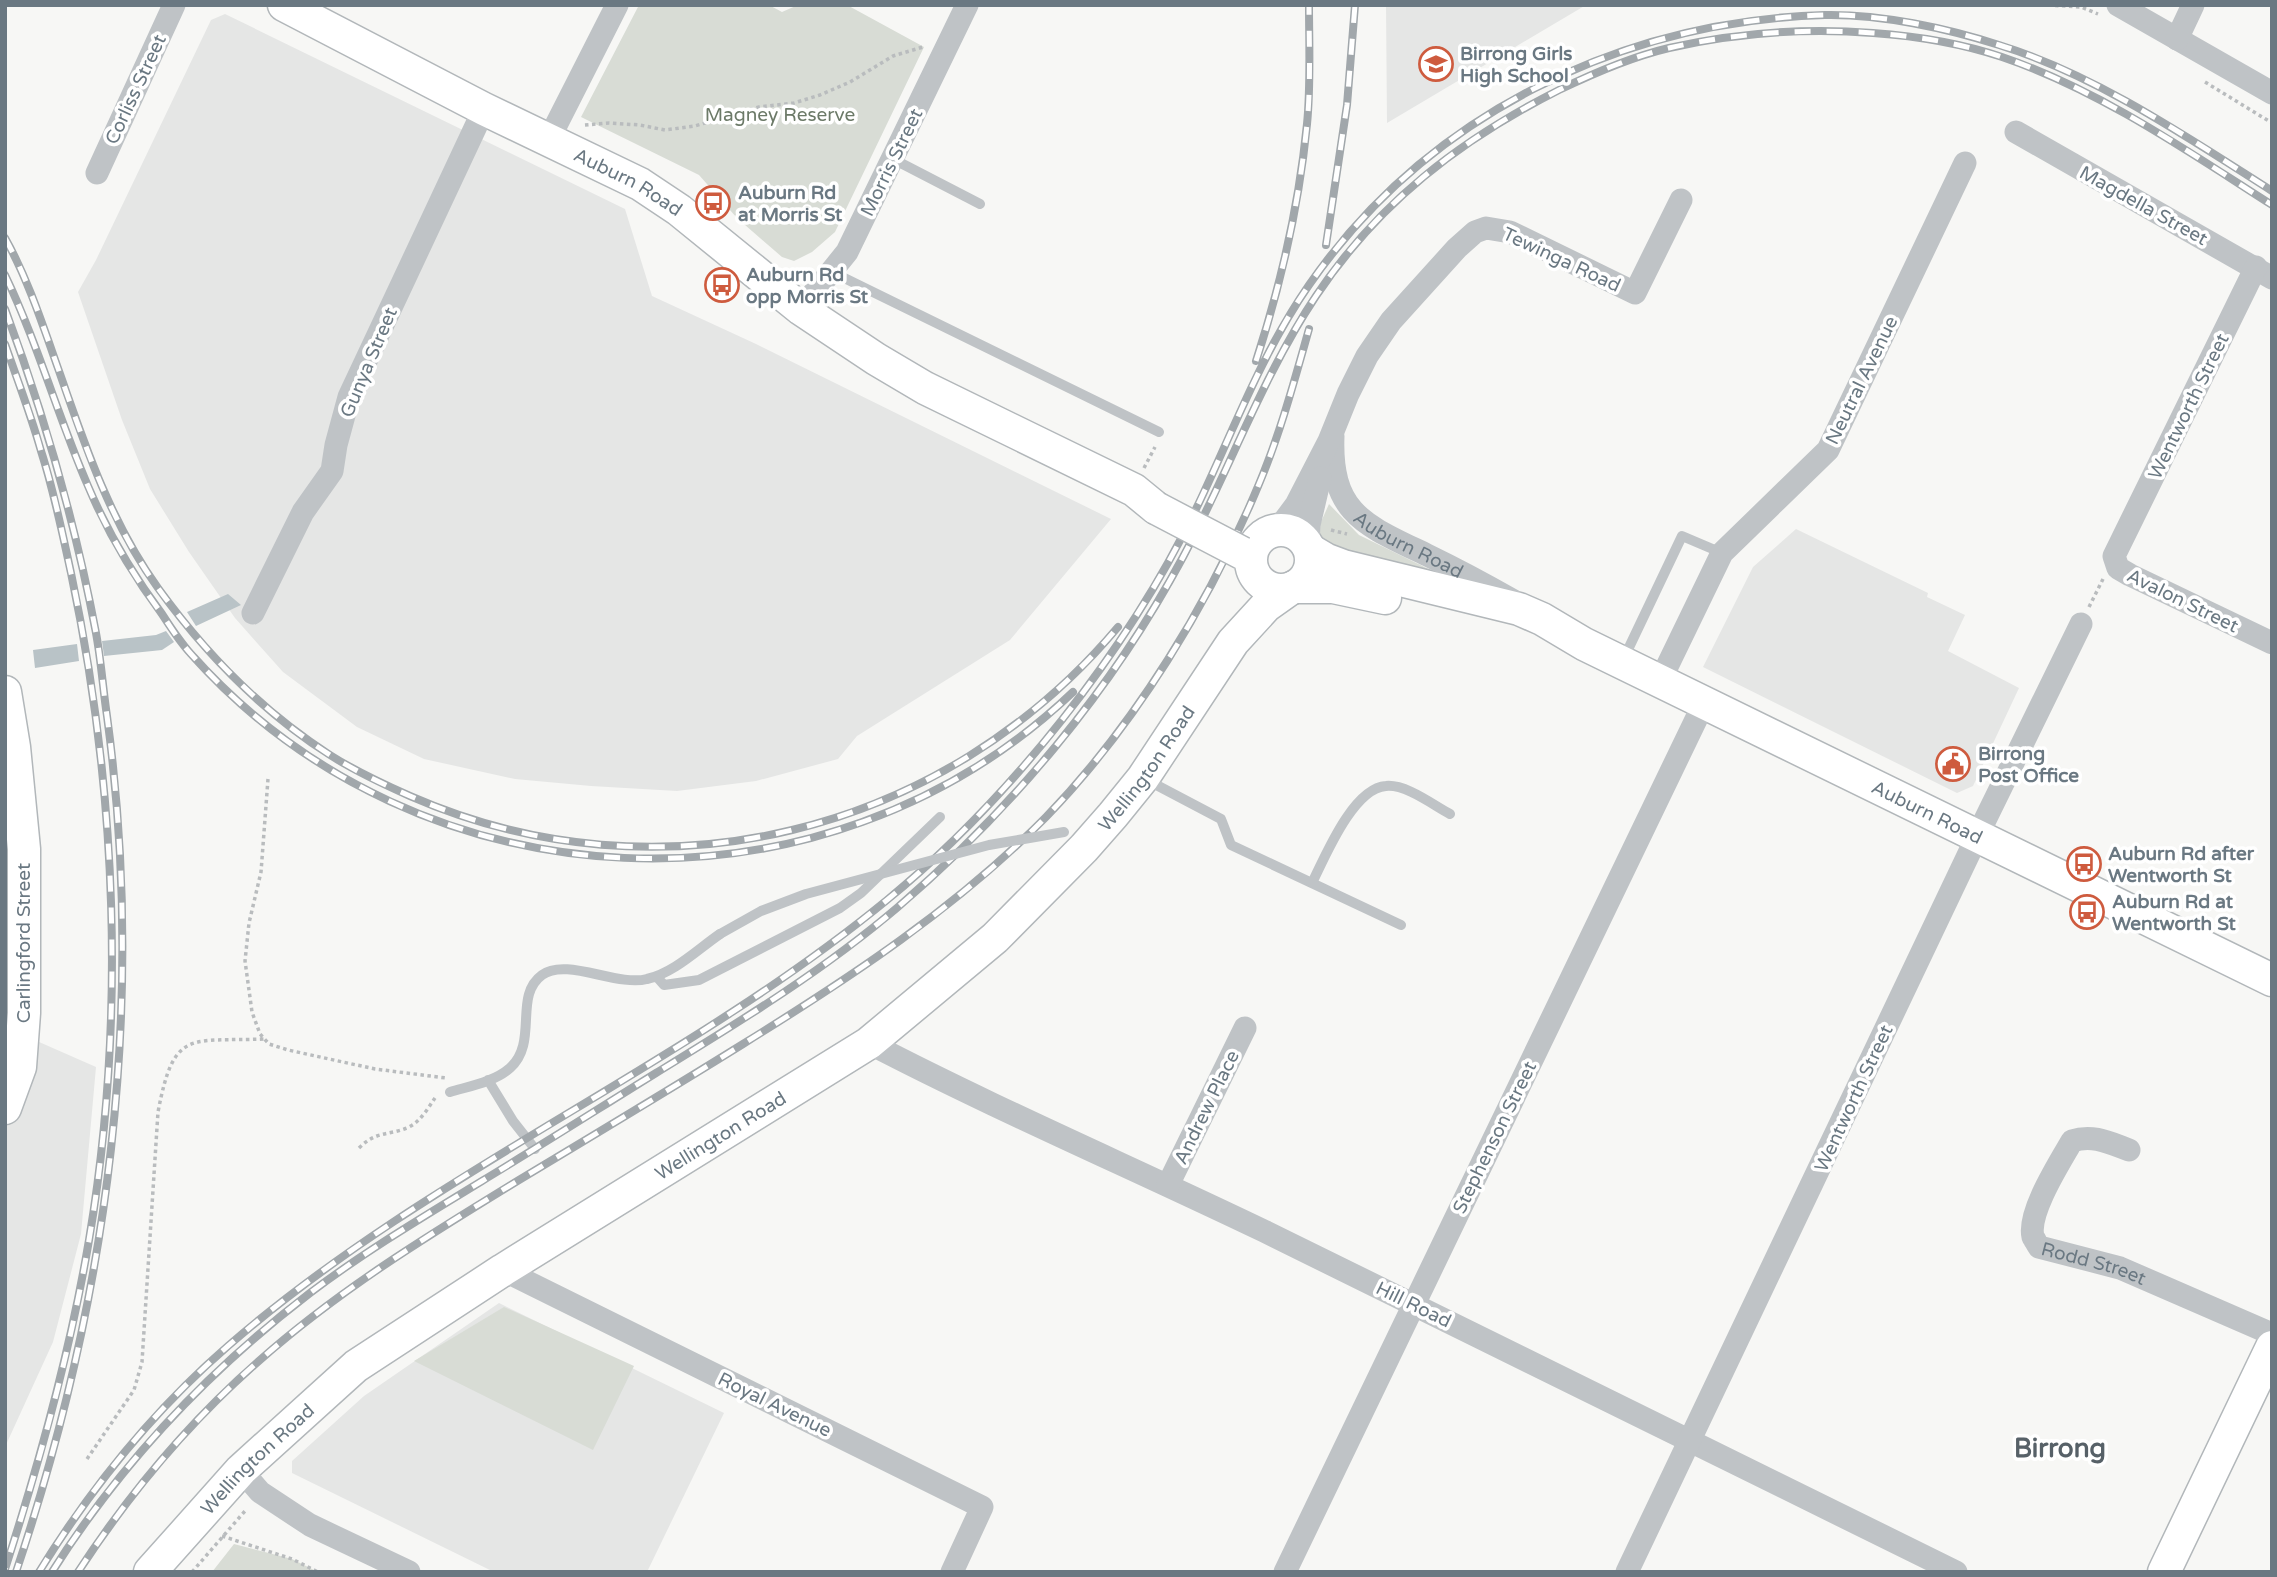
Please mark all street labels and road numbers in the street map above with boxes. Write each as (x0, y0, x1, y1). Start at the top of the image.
street label: Corliss Street (101, 31, 171, 148)
street label: Morris Street (856, 105, 927, 220)
street label: Auburn Road (570, 144, 686, 221)
street label: Magdella Street (2076, 162, 2211, 250)
street label: Tewinga Road (1499, 223, 1624, 297)
street label: Gunya Street (336, 304, 402, 421)
street label: Neutral Avenue (1821, 313, 1903, 448)
street label: Wentworth Street (2144, 330, 2234, 483)
street label: Auburn Road (1349, 507, 1467, 583)
street label: Avalon Street (2123, 564, 2242, 637)
street label: Wellington Road (1094, 702, 1200, 836)
street label: Auburn Road (1868, 776, 1986, 849)
street label: Carlingford Street (13, 863, 35, 1023)
street label: Wentworth Street (1810, 1022, 1898, 1175)
street label: Andrew Place (1170, 1047, 1244, 1168)
street label: Stephenson Street (1449, 1058, 1541, 1217)
street label: Wellington Road (651, 1087, 790, 1185)
street label: Rodd Street (2039, 1238, 2149, 1290)
street label: Hill Road (1372, 1277, 1455, 1333)
street label: Royal Avenue (714, 1368, 835, 1442)
street label: Wellington Road (196, 1399, 319, 1520)

